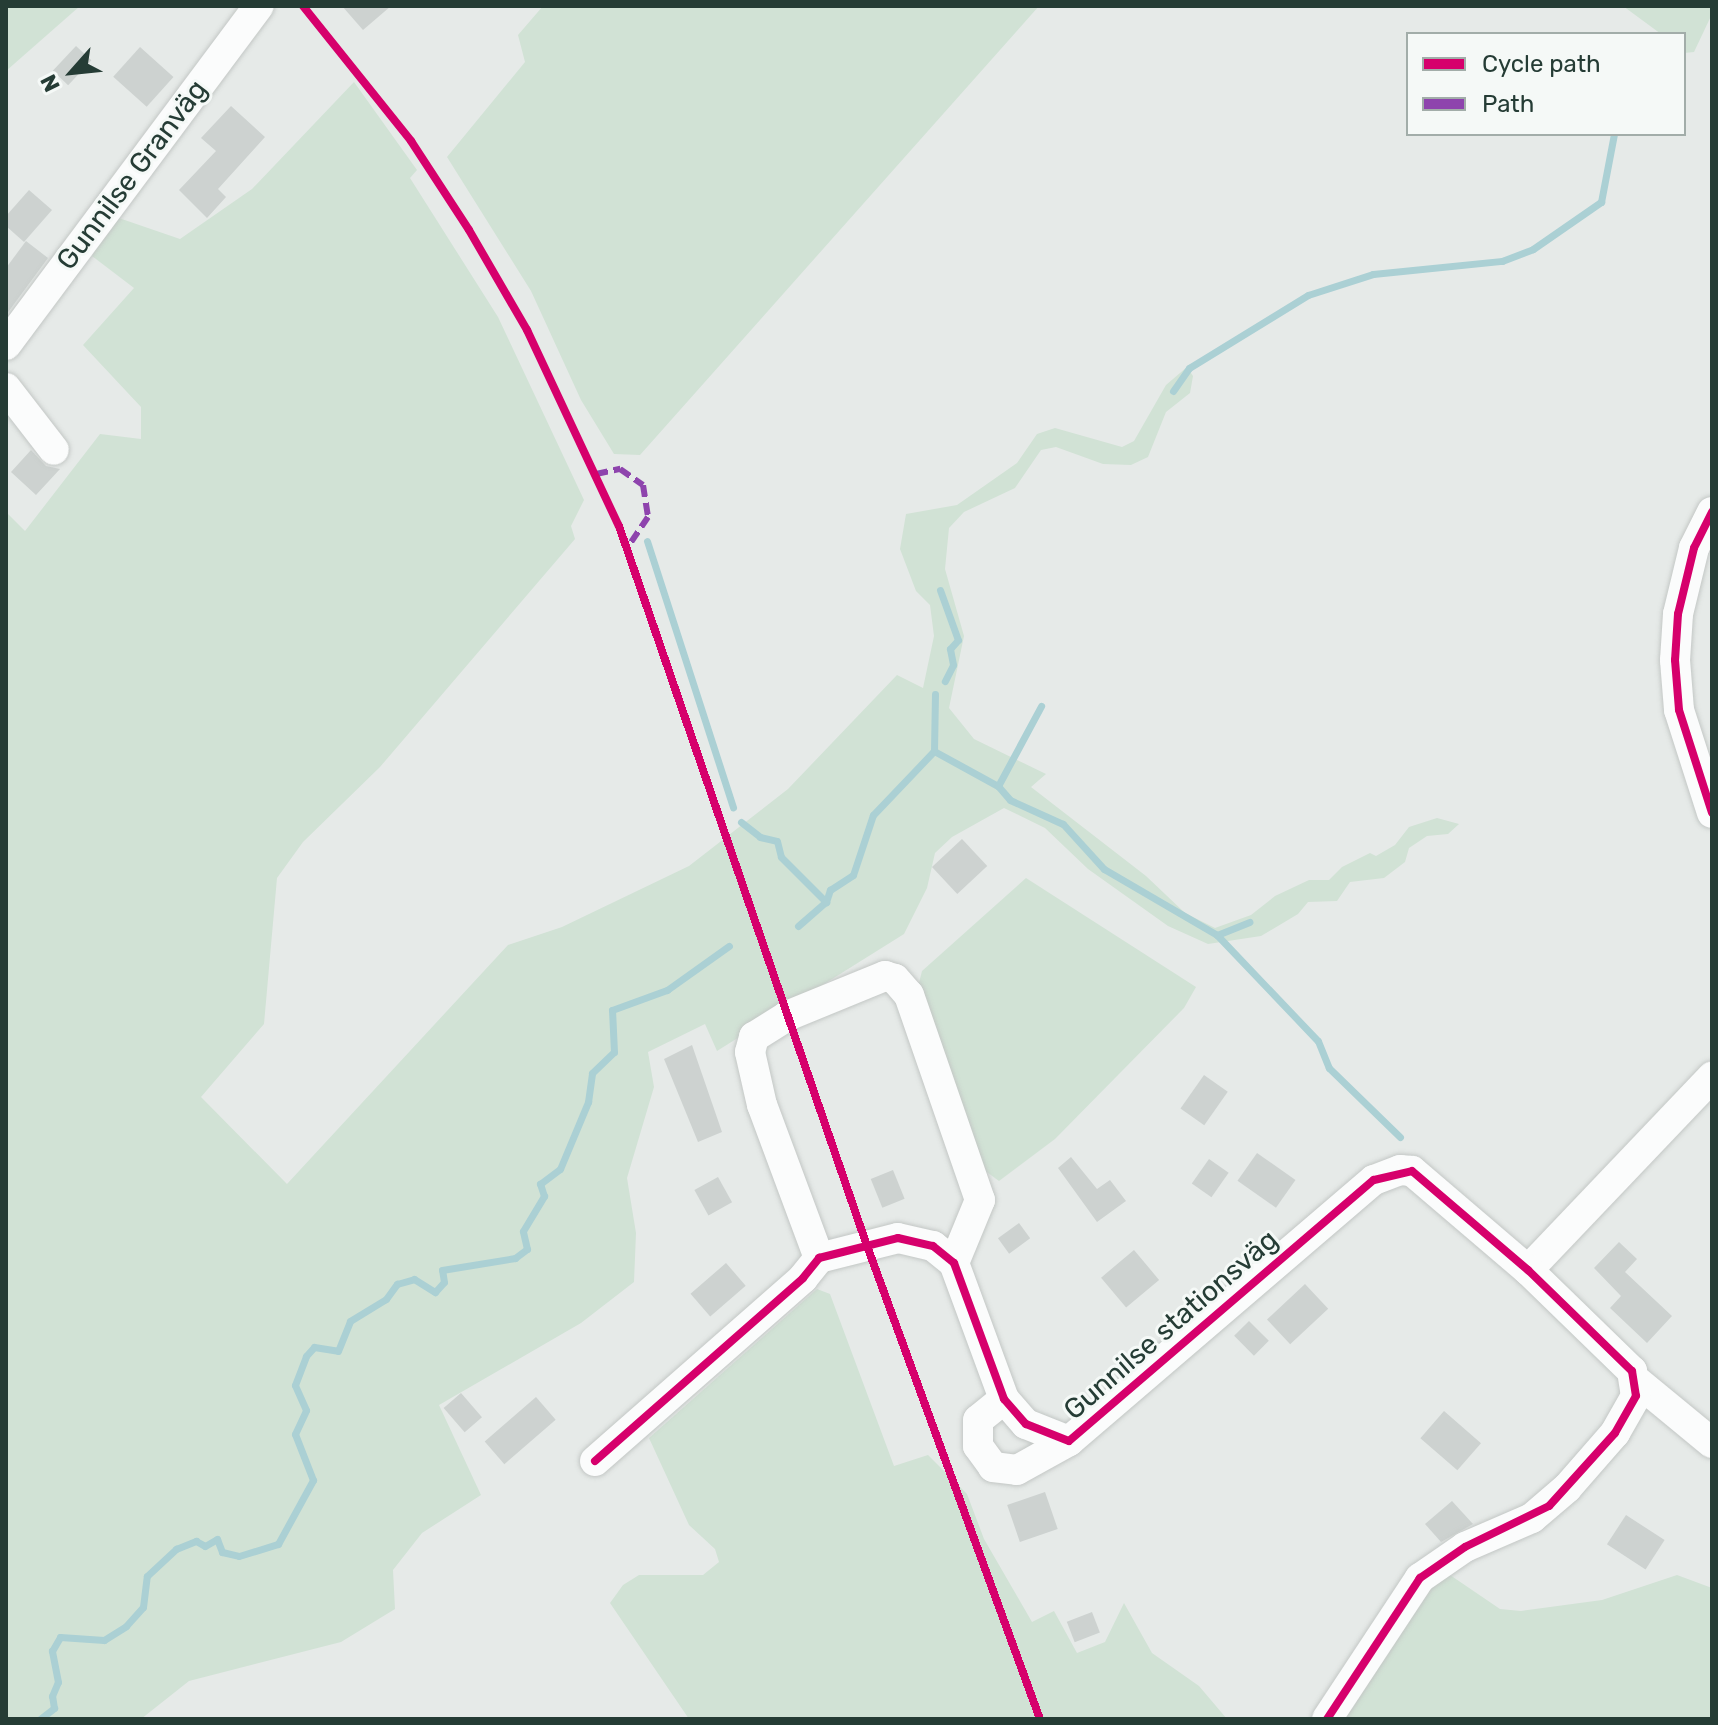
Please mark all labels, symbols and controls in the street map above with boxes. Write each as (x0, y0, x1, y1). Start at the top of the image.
north arrow (32, 32, 112, 112)
legend (1406, 32, 1686, 136)
text: Cycle path (1482, 50, 1601, 78)
text: N (35, 70, 66, 96)
street label: Gunnilse Granväg (50, 73, 214, 277)
text: Path (1482, 90, 1534, 118)
street label: Gunnilse stationsväg (1057, 1223, 1285, 1427)

